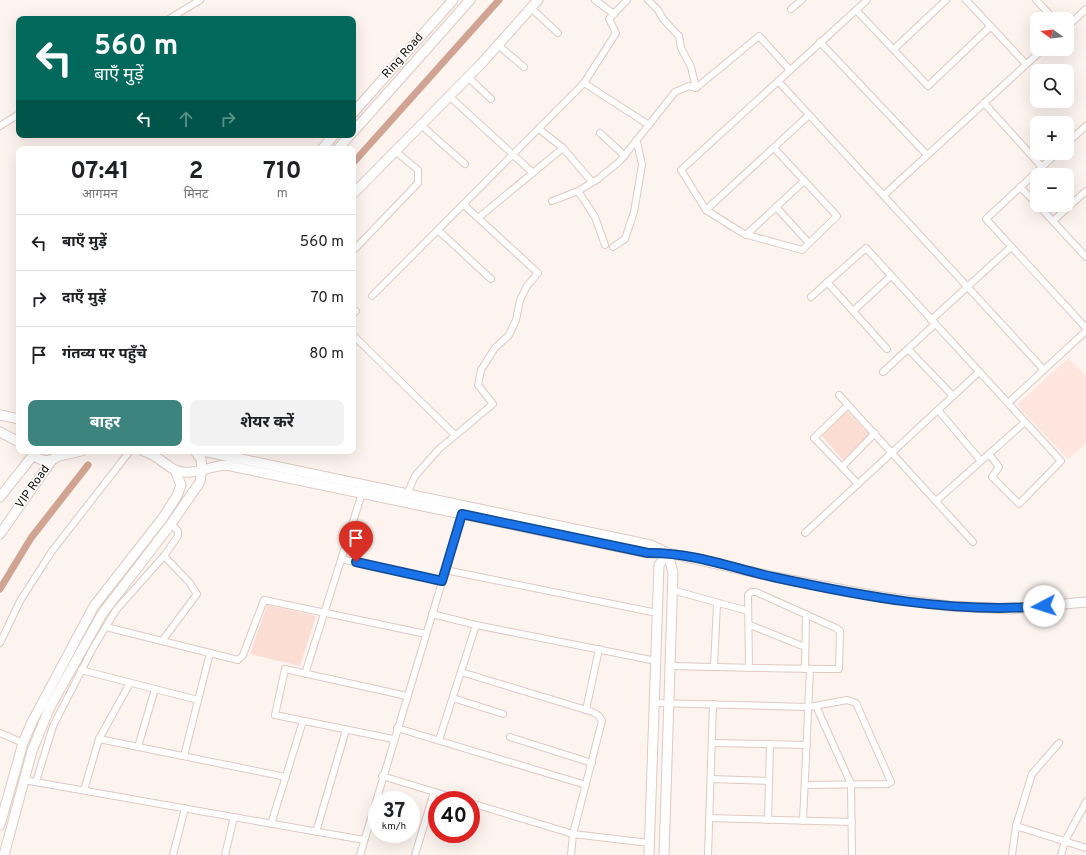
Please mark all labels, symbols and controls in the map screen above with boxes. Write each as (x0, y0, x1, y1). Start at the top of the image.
north arrow (1030, 12, 1074, 56)
map controls (1030, 12, 1074, 212)
text: 560 m (94, 29, 178, 65)
street label: Ring Road (379, 30, 427, 82)
icon: left (28, 32, 80, 84)
text: बाएँ मुड़ें (94, 64, 144, 87)
button: search (1030, 64, 1074, 108)
icon: left (133, 108, 155, 130)
icon: ahead (175, 108, 197, 130)
icon: right (217, 108, 239, 130)
button: + (1030, 116, 1074, 160)
text: 07:41 (70, 157, 129, 187)
text: 2 (189, 157, 204, 187)
text: 710 (263, 157, 302, 187)
button: − (1030, 168, 1074, 212)
text: m (277, 186, 288, 202)
text: आगमन (82, 187, 118, 203)
text: मिनट (184, 187, 209, 203)
icon: left (28, 232, 50, 254)
text: बाएँ मुड़ें (62, 233, 107, 252)
text: 560 m (300, 233, 344, 252)
icon: right (28, 288, 50, 310)
text: दाएँ मुड़ें (62, 289, 106, 308)
text: 70 m (311, 289, 344, 308)
icon: arrive (28, 344, 50, 366)
text: गंतव्य पर पहुँचे (62, 345, 147, 364)
text: 80 m (309, 345, 344, 364)
button: बाहर (28, 400, 182, 446)
button: शेयर करें (190, 400, 344, 446)
street label: VIP Road (12, 462, 54, 512)
pin (339, 521, 373, 562)
icon: arrive (345, 527, 367, 549)
position arrow (1023, 585, 1065, 627)
speed limit sign: 40 (428, 791, 480, 843)
text: 37 (383, 799, 405, 825)
text: km/h (382, 820, 406, 833)

